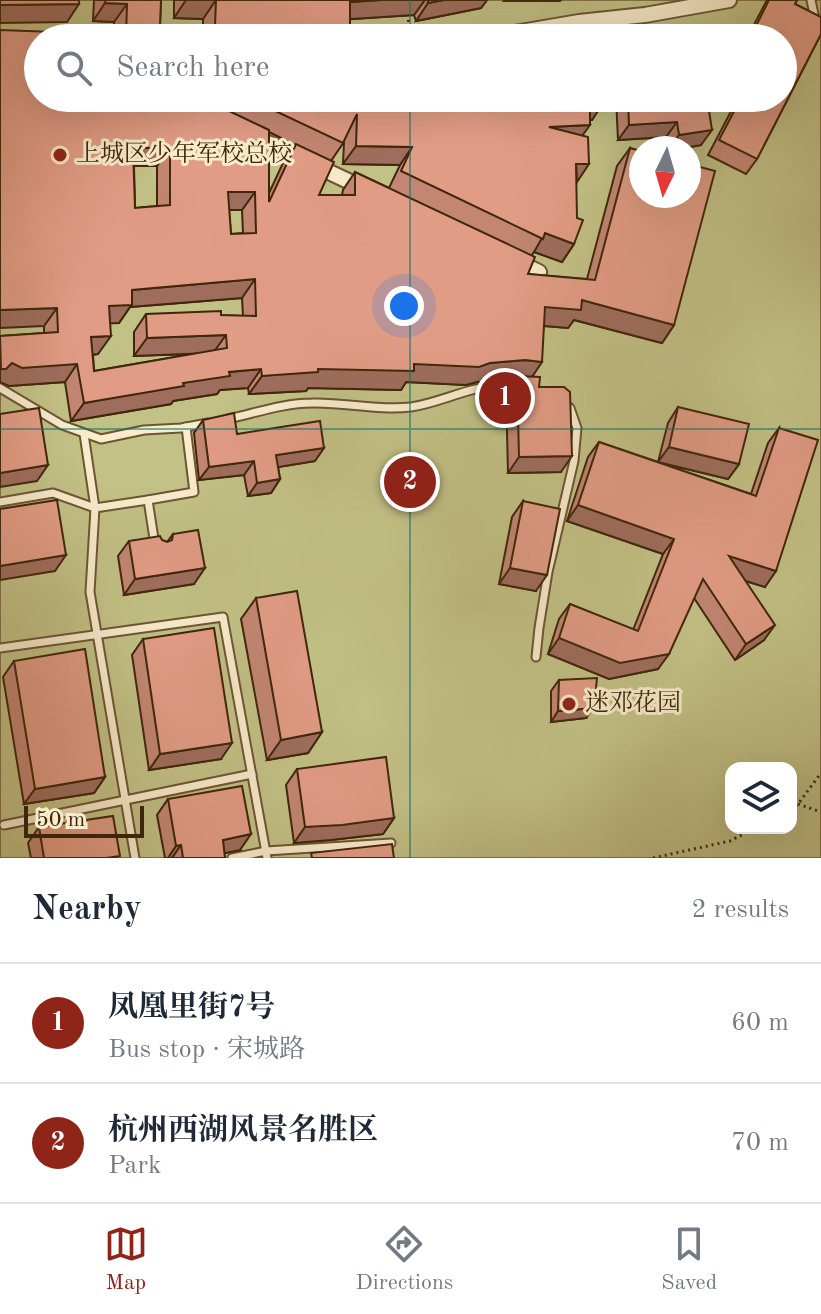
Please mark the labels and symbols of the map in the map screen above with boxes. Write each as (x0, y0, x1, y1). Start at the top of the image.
north arrow (629, 136, 701, 208)
place label: 上城区少年军校总校 (76, 140, 292, 167)
marker: 上城区少年军校总校 (51, 146, 69, 164)
your location (384, 286, 424, 326)
pin: 1 (479, 368, 531, 428)
pin: 2 (384, 452, 436, 512)
place label: 迷邓花园 (585, 689, 681, 716)
marker: 迷邓花园 (560, 695, 578, 713)
scale bar (24, 802, 144, 838)

